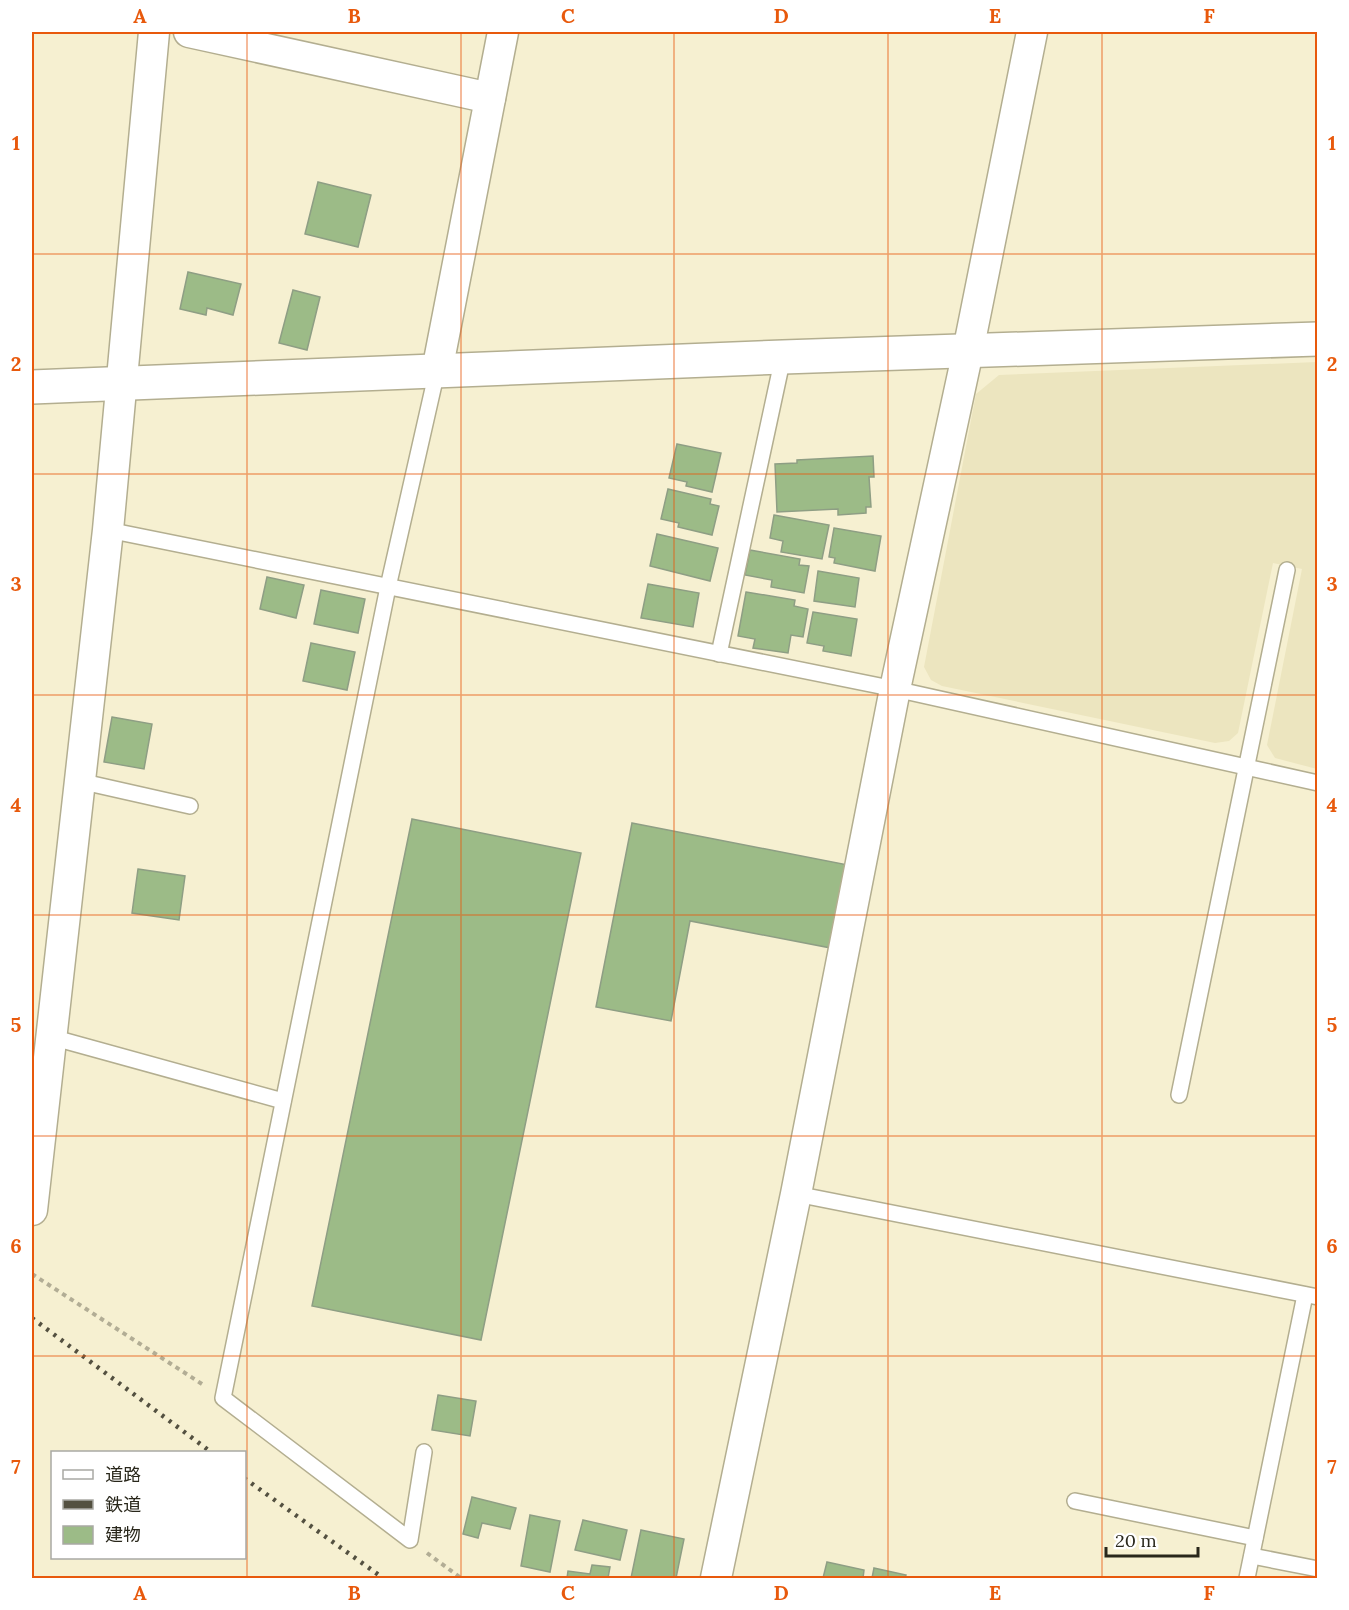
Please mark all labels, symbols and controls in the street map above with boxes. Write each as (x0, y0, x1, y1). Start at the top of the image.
text: A (133, 3, 147, 28)
text: B (347, 3, 361, 28)
text: C (561, 3, 575, 28)
text: D (773, 3, 789, 28)
text: E (989, 3, 1001, 28)
text: F (1203, 3, 1215, 28)
text: 1 (12, 130, 20, 155)
text: 1 (1328, 130, 1336, 155)
text: 2 (11, 351, 21, 376)
text: 2 (1327, 351, 1337, 376)
text: 3 (10, 571, 22, 596)
text: 3 (1326, 571, 1338, 596)
text: 4 (11, 792, 22, 817)
text: 4 (1327, 792, 1338, 817)
text: 5 (11, 1012, 22, 1037)
text: 5 (1327, 1012, 1338, 1037)
text: 6 (10, 1233, 22, 1258)
text: 6 (1326, 1233, 1338, 1258)
legend (51, 1451, 246, 1559)
text: 7 (11, 1454, 21, 1479)
text: 7 (1327, 1454, 1337, 1479)
text: 道路 (105, 1463, 141, 1486)
text: 鉄道 (105, 1493, 141, 1516)
scale bar (1106, 1520, 1198, 1558)
text: 建物 (105, 1523, 141, 1546)
text: 20 m (1115, 1529, 1157, 1552)
text: A (133, 1580, 147, 1605)
text: B (347, 1580, 361, 1605)
text: C (561, 1580, 575, 1605)
text: D (773, 1580, 789, 1605)
text: E (989, 1580, 1001, 1605)
text: F (1203, 1580, 1215, 1605)

